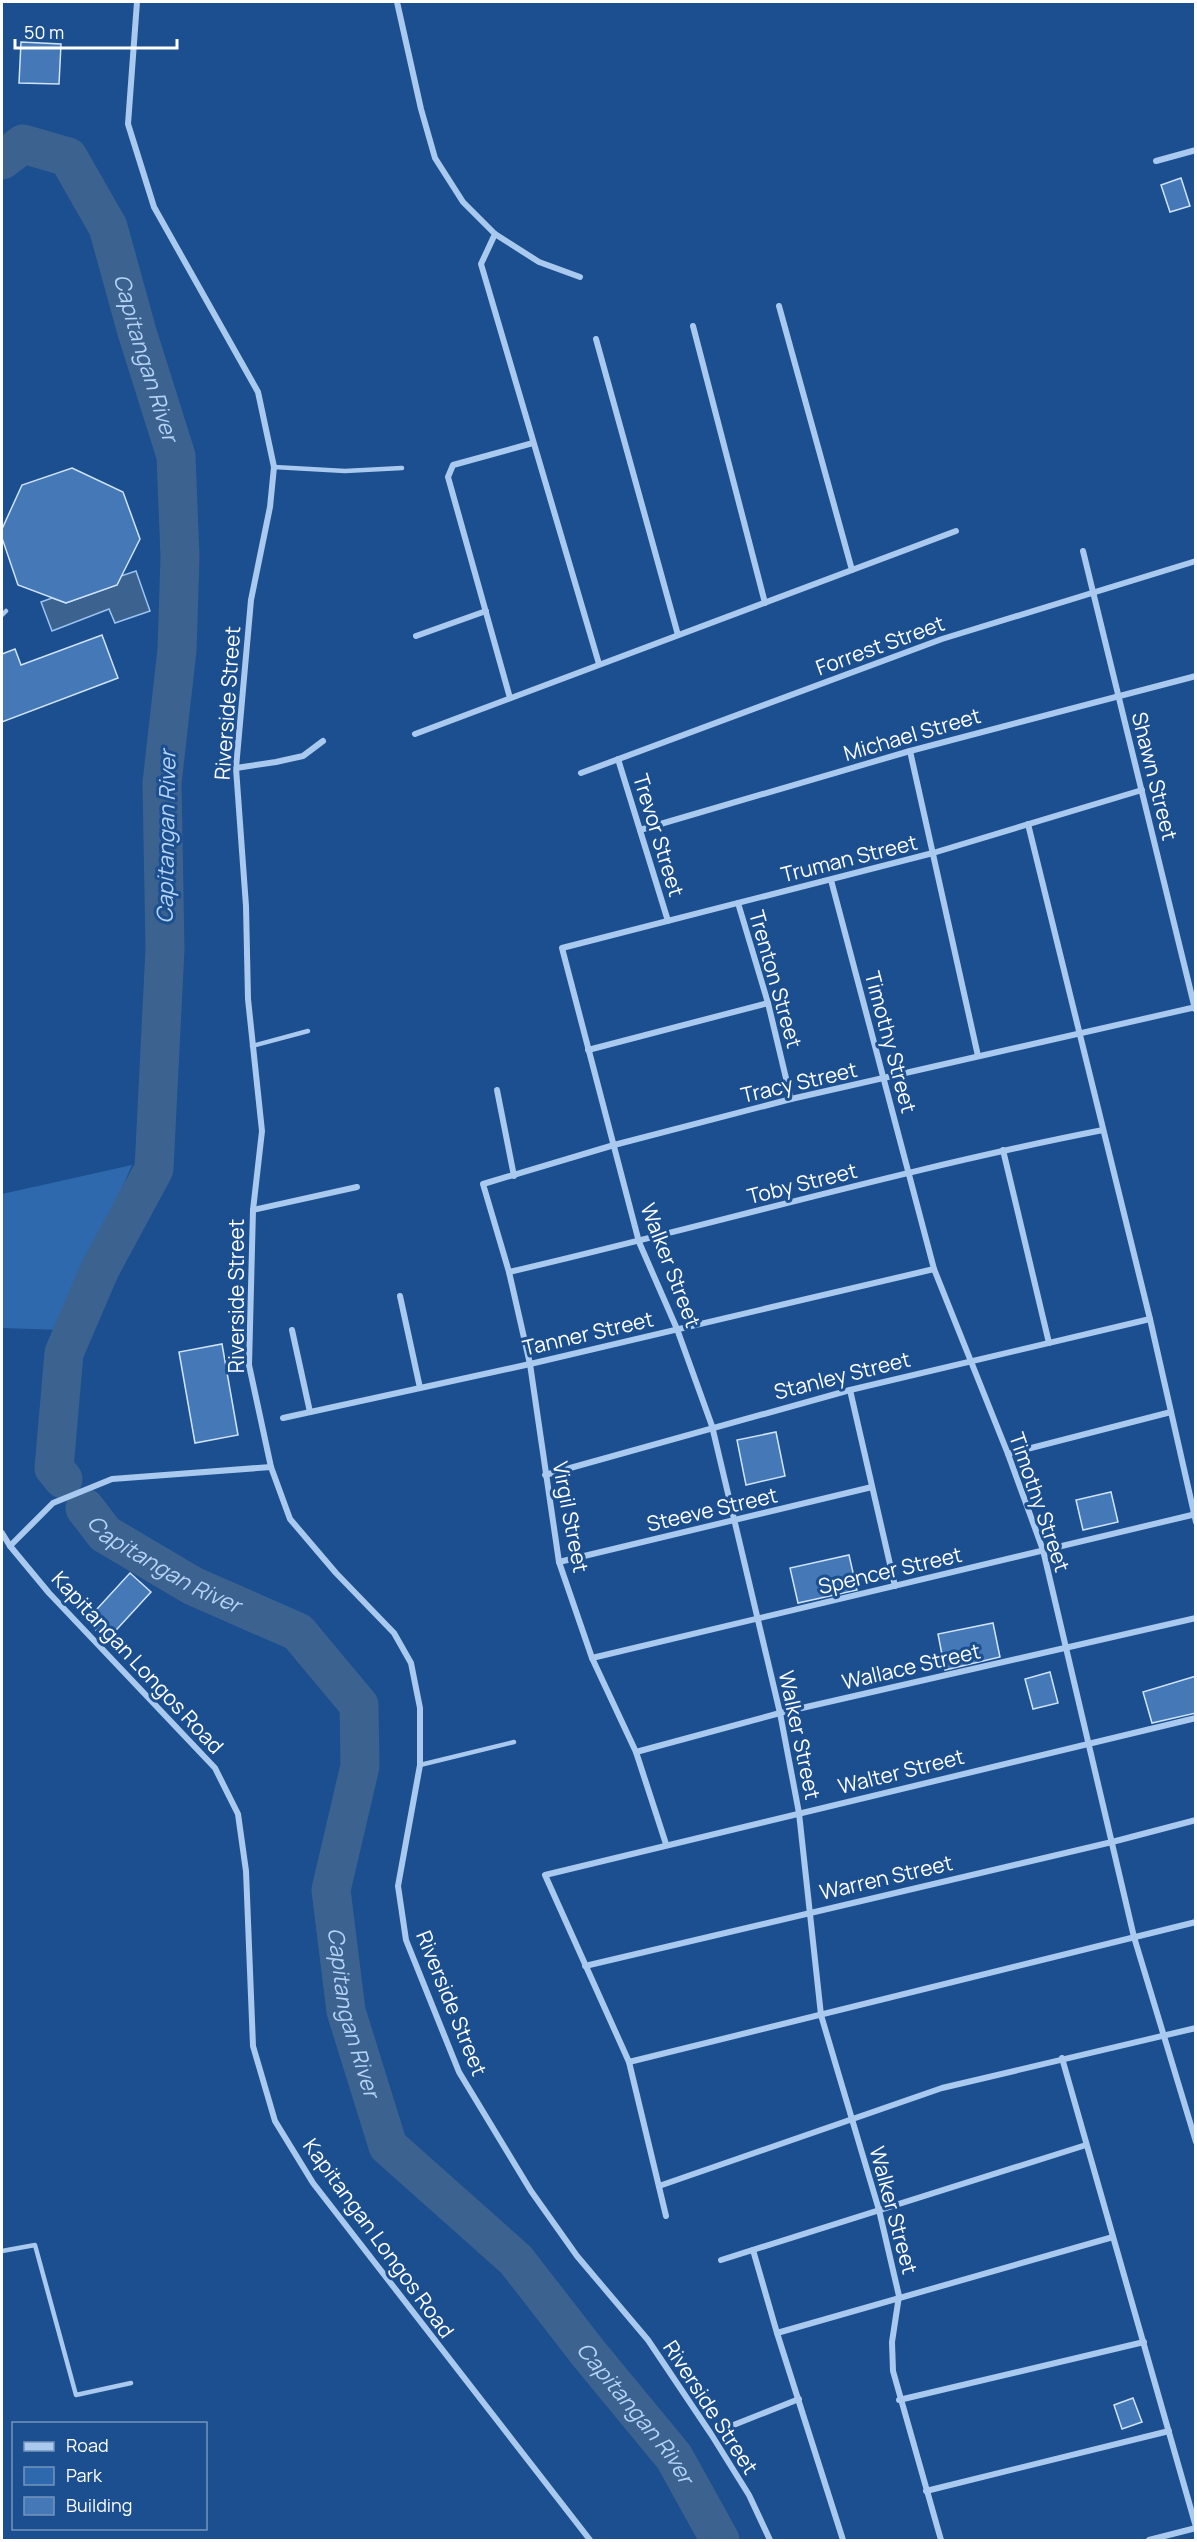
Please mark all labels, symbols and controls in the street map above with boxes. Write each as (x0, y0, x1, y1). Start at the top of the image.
scale bar (15, 12, 177, 50)
text: 50 m (24, 20, 64, 44)
water label: Capitangan River (107, 271, 186, 448)
street label: Forrest Street (812, 609, 948, 681)
street label: Riverside Street (208, 625, 246, 781)
street label: Michael Street (840, 701, 984, 767)
street label: Shawn Street (1126, 709, 1184, 843)
water label: Capitangan River (149, 747, 183, 924)
street label: Trevor Street (627, 770, 691, 900)
street label: Truman Street (778, 828, 920, 888)
street label: Trenton Street (743, 907, 809, 1051)
street label: Timothy Street (859, 968, 923, 1116)
street label: Tracy Street (738, 1055, 860, 1109)
street label: Toby Street (744, 1156, 860, 1210)
street label: Walker Street (634, 1199, 708, 1331)
street label: Riverside Street (222, 1219, 250, 1373)
street label: Tanner Street (520, 1304, 656, 1362)
street label: Stanley Street (771, 1345, 913, 1405)
street label: Timothy Street (1003, 1429, 1077, 1575)
street label: Virgil Street (547, 1459, 595, 1575)
street label: Steeve Street (644, 1480, 780, 1538)
water label: Capitangan River (81, 1509, 248, 1621)
street label: Spencer Street (815, 1540, 965, 1600)
street label: Kapitangan Longos Road (46, 1565, 230, 1759)
street label: Wallace Street (839, 1636, 983, 1696)
street label: Walker Street (773, 1668, 827, 1802)
street label: Walter Street (835, 1742, 967, 1800)
street label: Warren Street (817, 1848, 955, 1906)
water label: Capitangan River (321, 1926, 388, 2104)
street label: Riverside Street (410, 1926, 494, 2080)
street label: Kapitangan Longos Road (297, 2133, 461, 2343)
street label: Walker Street (863, 2143, 925, 2277)
street label: Riverside Street (657, 2335, 765, 2479)
water label: Capitangan River (570, 2336, 702, 2492)
legend (12, 2422, 207, 2530)
text: Road (66, 2433, 109, 2457)
text: Park (66, 2463, 103, 2487)
text: Building (66, 2493, 132, 2517)

